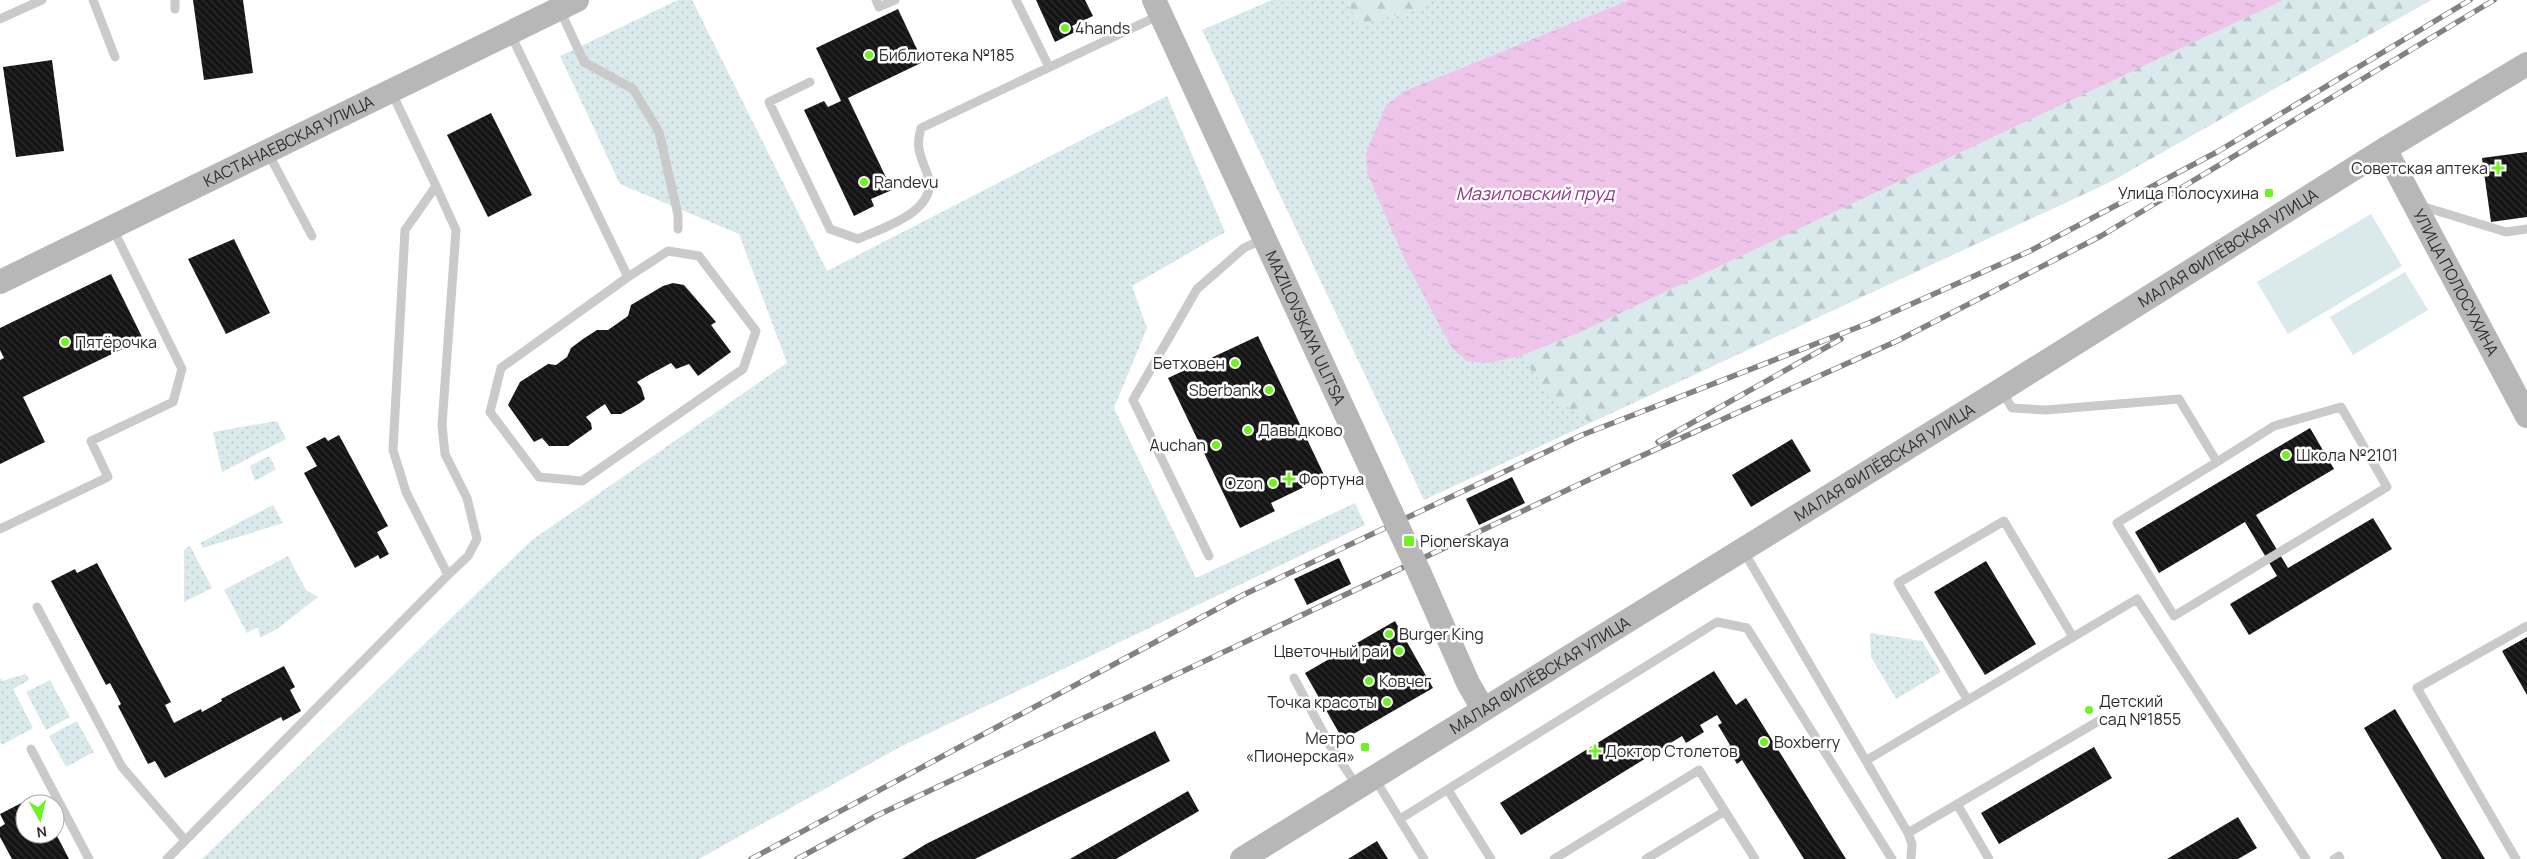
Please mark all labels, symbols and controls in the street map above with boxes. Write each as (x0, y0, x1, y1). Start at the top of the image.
place label: 4hands (1075, 17, 1130, 39)
marker: 4hands (1059, 22, 1071, 34)
place label: Библиотека №185 (879, 44, 1015, 66)
marker: Библиотека №185 (863, 49, 875, 61)
street label: КАСТАНАЕВСКАЯ УЛИЦА (199, 90, 377, 192)
place label: Советская аптека (2351, 157, 2488, 179)
marker: Советская аптека (2492, 162, 2504, 174)
place label: Randevu (874, 171, 939, 193)
marker: Randevu (858, 176, 870, 188)
water label: Мазиловский пруд (1456, 181, 1615, 205)
place label: Улица Полосухина (2118, 182, 2259, 204)
street label: МАЛАЯ ФИЛЁВСКАЯ УЛИЦА (2134, 183, 2322, 312)
marker: Улица Полосухина (2263, 187, 2275, 199)
street label: УЛИЦА ПОЛОСУХИНА (2408, 205, 2504, 360)
street label: MAZILOVSKAYA ULITSA (1260, 247, 1351, 408)
place label: Пятёрочка (75, 331, 157, 353)
marker: Пятёрочка (59, 336, 71, 348)
place label: Бетховен (1153, 352, 1225, 374)
marker: Бетховен (1229, 357, 1241, 369)
place label: Sberbank (1189, 379, 1260, 401)
marker: Sberbank (1263, 384, 1275, 396)
street label: МАЛАЯ ФИЛЁВСКАЯ УЛИЦА (1790, 398, 1979, 526)
place label: Давыдково (1258, 419, 1343, 441)
marker: Давыдково (1242, 424, 1254, 436)
place label: Auchan (1150, 434, 1206, 456)
marker: Auchan (1210, 439, 1222, 451)
place label: Школа №2101 (2296, 444, 2398, 466)
marker: Школа №2101 (2280, 449, 2292, 461)
place label: Фортуна (1299, 468, 1364, 490)
place label: Ozon (1225, 472, 1263, 494)
marker: Фортуна (1283, 473, 1295, 485)
marker: Ozon (1267, 477, 1279, 489)
place label: Pionerskaya (1420, 530, 1509, 552)
marker: Pionerskaya (1402, 534, 1416, 548)
street label: МАЛАЯ ФИЛЁВСКАЯ УЛИЦА (1445, 611, 1634, 739)
place label: Burger King (1399, 623, 1484, 645)
marker: Burger King (1383, 628, 1395, 640)
place label: Цветочный рай (1274, 640, 1389, 662)
marker: Цветочный рай (1393, 645, 1405, 657)
place label: Ковчег (1379, 670, 1432, 692)
marker: Ковчег (1363, 675, 1375, 687)
place label: Детский сад №1855 (2099, 690, 2181, 730)
place label: Точка красоты (1268, 691, 1377, 713)
marker: Точка красоты (1381, 696, 1393, 708)
marker: Детский сад №1855 (2083, 704, 2095, 716)
place label: Метро «Пионерская» (1245, 727, 1355, 767)
place label: Boxberry (1774, 731, 1841, 753)
marker: Boxberry (1758, 736, 1770, 748)
place label: Доктор Столетов (1605, 740, 1738, 762)
marker: Метро «Пионерская» (1359, 741, 1371, 753)
marker: Доктор Столетов (1589, 745, 1601, 757)
north arrow (15, 794, 65, 844)
text: N (36, 822, 48, 842)

